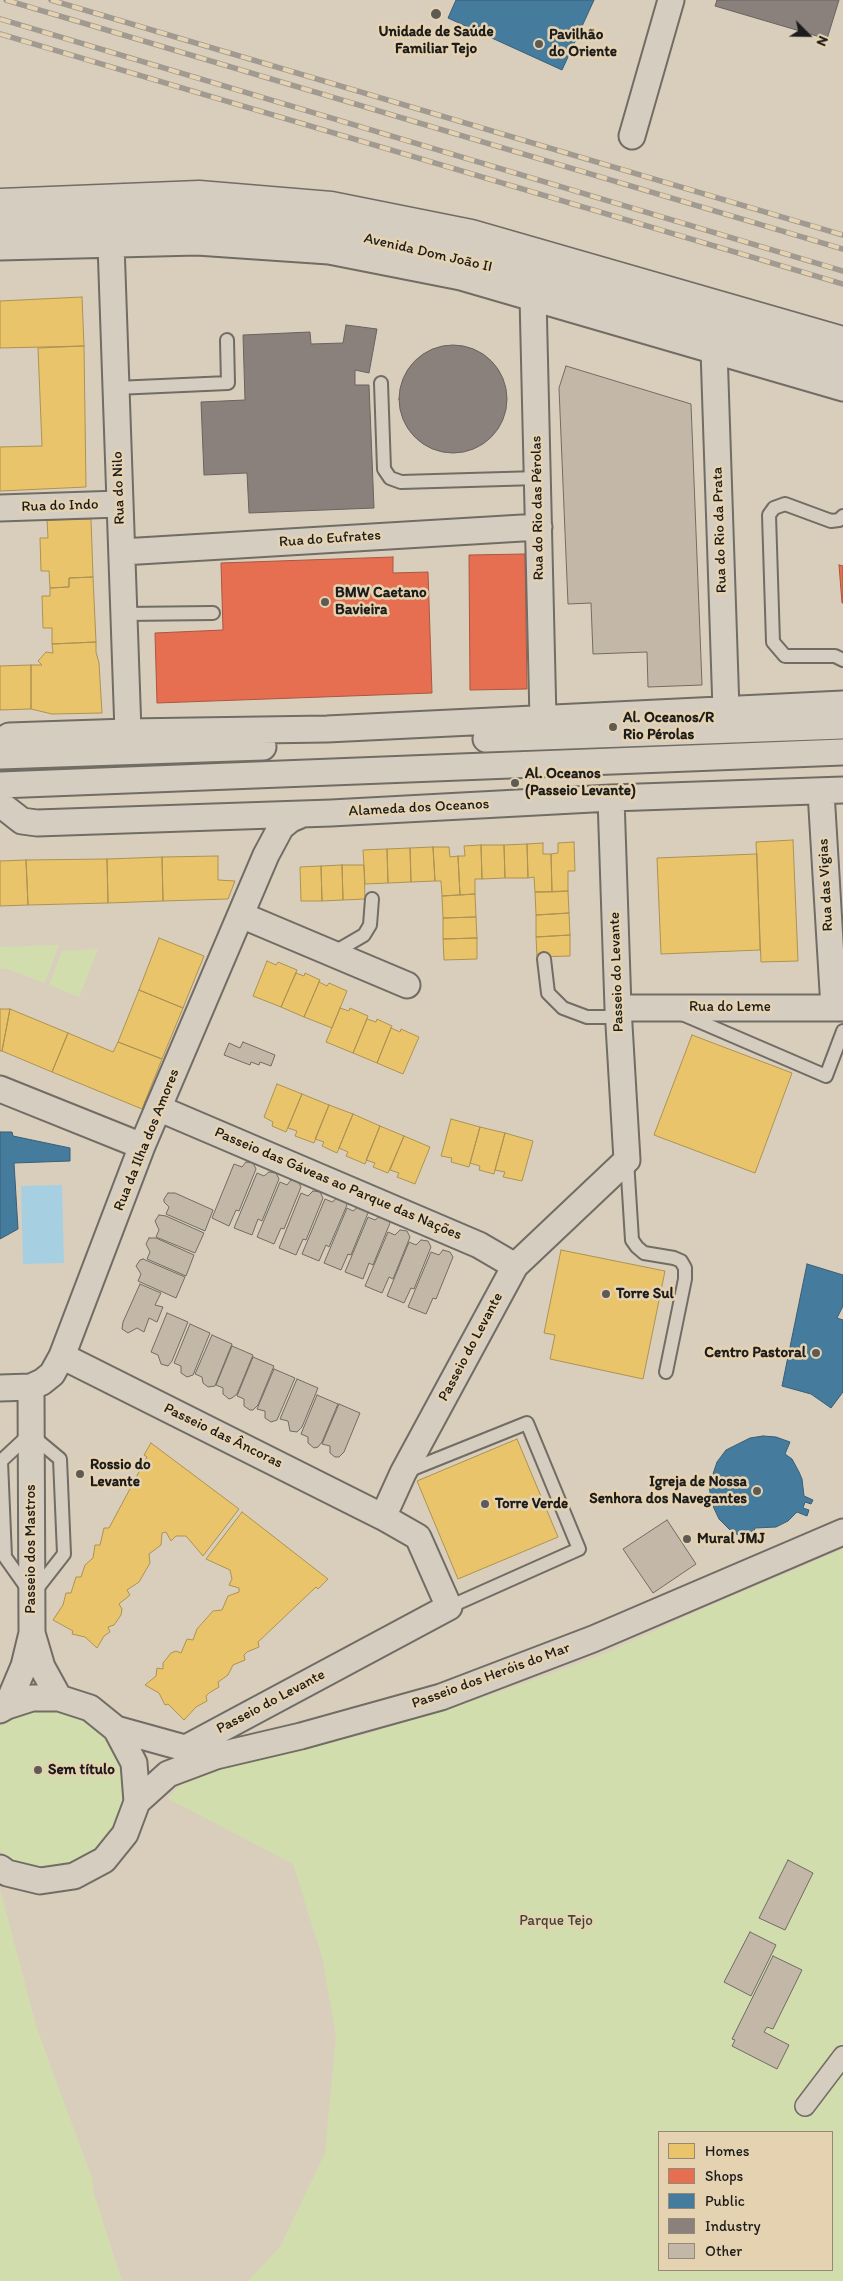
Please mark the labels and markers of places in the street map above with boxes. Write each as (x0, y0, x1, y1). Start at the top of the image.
marker: Unidade de Saúde Familiar Tejo (429, 7, 443, 21)
place label: Unidade de Saúde Familiar Tejo (378, 23, 494, 58)
place label: Pavilhão do Oriente (549, 26, 617, 61)
marker: Pavilhão do Oriente (533, 38, 545, 50)
place label: BMW Caetano Bavieira (335, 584, 427, 619)
marker: BMW Caetano Bavieira (319, 596, 331, 608)
place label: Al. Oceanos/R Rio Pérolas (623, 709, 714, 744)
marker: Al. Oceanos/R Rio Pérolas (607, 721, 619, 733)
place label: Al. Oceanos (Passeio Levante) (525, 765, 636, 800)
marker: Al. Oceanos (Passeio Levante) (509, 777, 521, 789)
place label: Torre Sul (616, 1285, 674, 1303)
marker: Torre Sul (600, 1288, 612, 1300)
place label: Centro Pastoral (704, 1344, 806, 1362)
marker: Centro Pastoral (810, 1347, 822, 1359)
place label: Rossio do Levante (90, 1456, 151, 1491)
marker: Rossio do Levante (74, 1468, 86, 1480)
place label: Igreja de Nossa Senhora dos Navegantes (589, 1473, 747, 1508)
marker: Igreja de Nossa Senhora dos Navegantes (751, 1485, 763, 1497)
place label: Torre Verde (495, 1495, 568, 1513)
marker: Torre Verde (479, 1498, 491, 1510)
place label: Mural JMJ (697, 1530, 765, 1548)
marker: Mural JMJ (681, 1533, 693, 1545)
place label: Sem título (48, 1761, 115, 1779)
marker: Sem título (32, 1764, 44, 1776)

